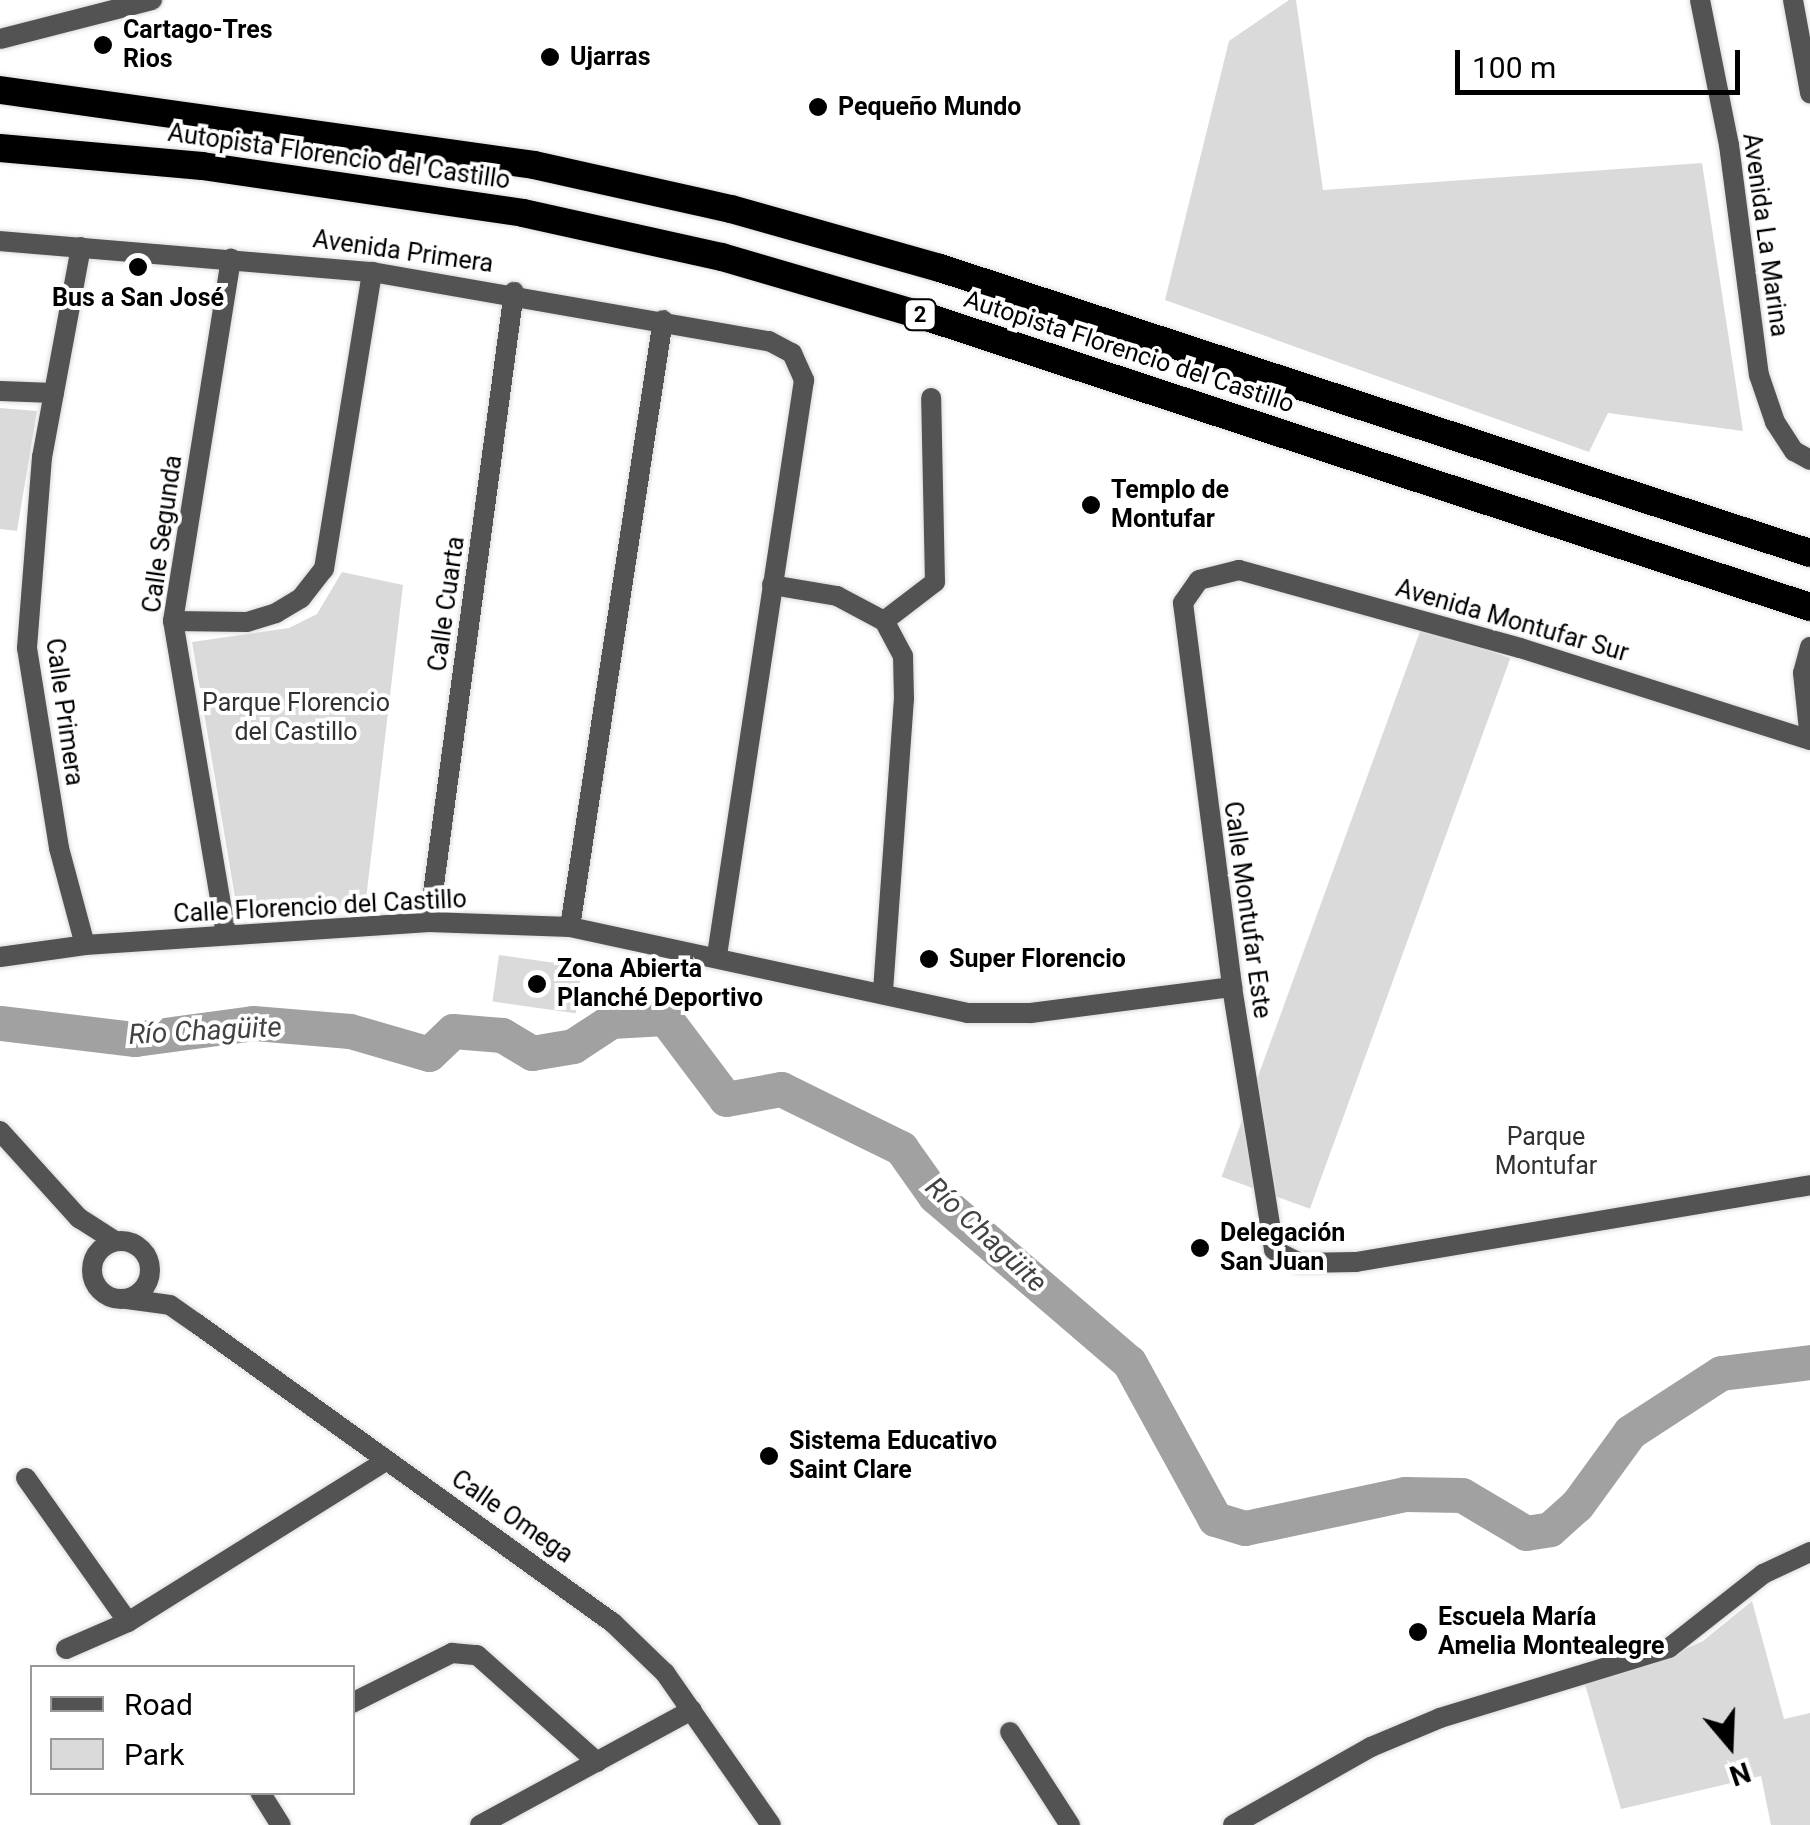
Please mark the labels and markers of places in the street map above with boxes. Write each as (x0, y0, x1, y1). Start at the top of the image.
place label: Cartago-Tres Rios (123, 16, 273, 75)
marker: Cartago-Tres Rios (92, 34, 114, 56)
place label: Ujarras (570, 42, 650, 72)
marker: Ujarras (539, 46, 561, 68)
place label: Pequeño Mundo (838, 92, 1021, 122)
marker: Pequeño Mundo (807, 96, 829, 118)
marker: Bus a San José (127, 256, 149, 278)
place label: Bus a San José (52, 283, 224, 313)
place label: Templo de Montufar (1111, 476, 1229, 535)
marker: Templo de Montufar (1080, 494, 1102, 516)
place label: Super Florencio (949, 944, 1126, 974)
marker: Super Florencio (918, 948, 940, 970)
place label: Zona Abierta Planché Deportivo (557, 955, 763, 1014)
marker: Zona Abierta Planché Deportivo (526, 973, 548, 995)
place label: Delegación San Juan (1220, 1219, 1345, 1278)
marker: Delegación San Juan (1189, 1237, 1211, 1259)
place label: Sistema Educativo Saint Clare (789, 1427, 997, 1486)
marker: Sistema Educativo Saint Clare (758, 1445, 780, 1467)
place label: Escuela María Amelia Montealegre (1438, 1603, 1665, 1662)
marker: Escuela María Amelia Montealegre (1407, 1621, 1429, 1643)

